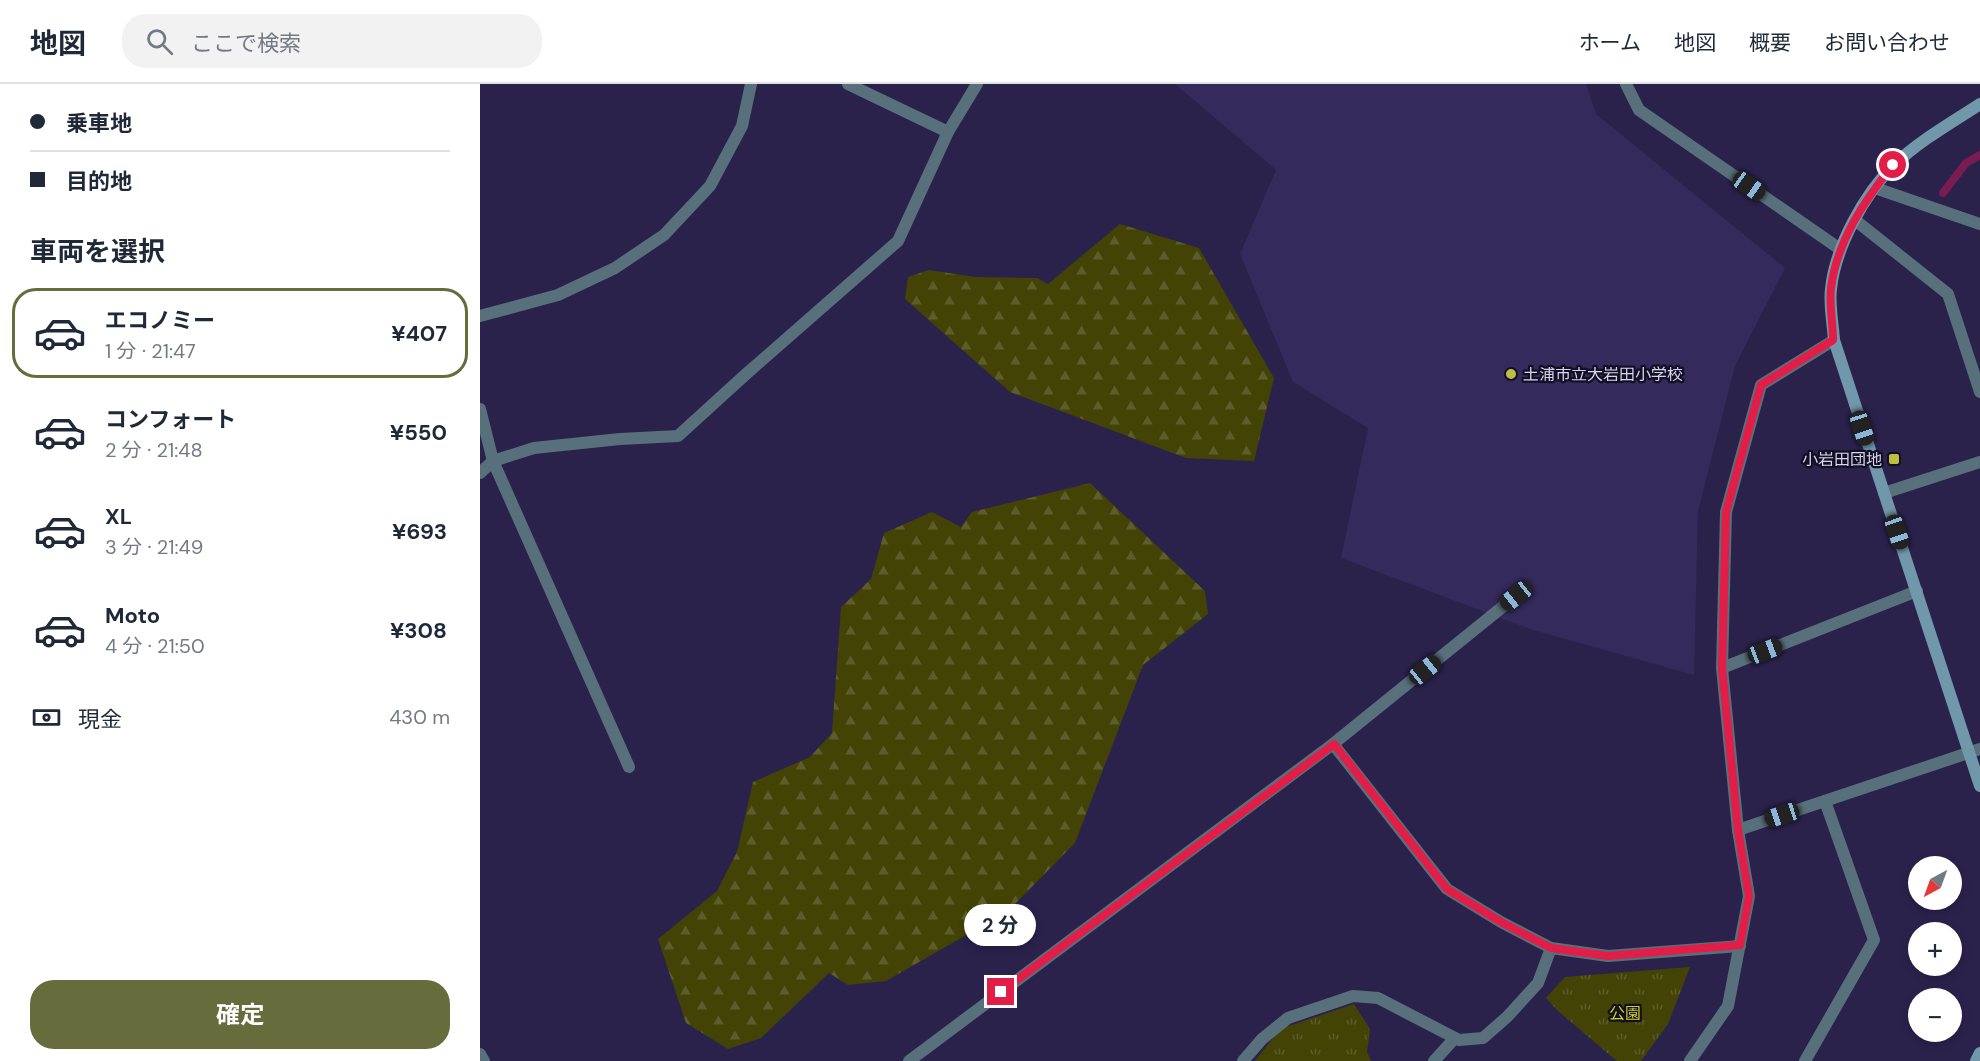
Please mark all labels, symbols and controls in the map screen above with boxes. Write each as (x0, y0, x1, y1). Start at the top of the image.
search box (122, 14, 542, 68)
text: 地図 (30, 25, 86, 62)
icon: search (143, 25, 176, 58)
text: ここで検索 (191, 29, 301, 58)
text: ホーム (1579, 29, 1641, 57)
text: 地図 (1674, 29, 1716, 57)
text: 概要 (1749, 29, 1791, 57)
text: お問い合わせ (1824, 29, 1950, 57)
text: 乗車地 (66, 109, 132, 138)
route start (1879, 151, 1906, 178)
text: 目的地 (66, 167, 132, 196)
car (1729, 168, 1769, 204)
text: 車両を選択 (30, 234, 165, 269)
icon: car (33, 306, 87, 360)
text: エコノミー (105, 306, 215, 335)
text: ¥407 (391, 319, 447, 348)
text: 1 分 · 21:47 (105, 338, 196, 364)
place label: 土浦市立大岩田小学校 (1523, 364, 1683, 385)
marker: 土浦市立大岩田小学校 (1504, 367, 1518, 381)
icon: car (33, 405, 87, 459)
text: コンフォート (105, 405, 236, 434)
car (1848, 408, 1876, 448)
text: ¥550 (390, 418, 447, 447)
text: 2 分 · 21:48 (105, 437, 203, 463)
place label: 小岩田団地 (1802, 449, 1882, 470)
marker: 小岩田団地 (1887, 452, 1901, 466)
text: XL (105, 502, 132, 531)
icon: car (33, 504, 87, 558)
car (1883, 512, 1911, 552)
text: ¥693 (392, 517, 447, 546)
text: 3 分 · 21:49 (105, 534, 203, 560)
car (1496, 578, 1536, 614)
text: Moto (105, 601, 160, 630)
icon: car (33, 603, 87, 657)
text: ¥308 (390, 616, 447, 645)
text: 4 分 · 21:50 (105, 633, 205, 659)
car (1745, 636, 1785, 666)
car (1405, 652, 1445, 688)
icon: cash (30, 701, 63, 734)
text: 430 m (389, 704, 450, 730)
text: 現金 (78, 705, 122, 734)
car (1762, 801, 1802, 829)
north arrow (1908, 856, 1962, 910)
map controls (1908, 856, 1962, 1042)
callout: 2 分 (965, 905, 1037, 947)
text: 2 分 (982, 912, 1018, 938)
button: + (1908, 922, 1962, 976)
route end (987, 978, 1014, 1005)
button: 確定 (30, 980, 450, 1049)
button: − (1908, 988, 1962, 1042)
park label: 公園 (1609, 1003, 1641, 1024)

